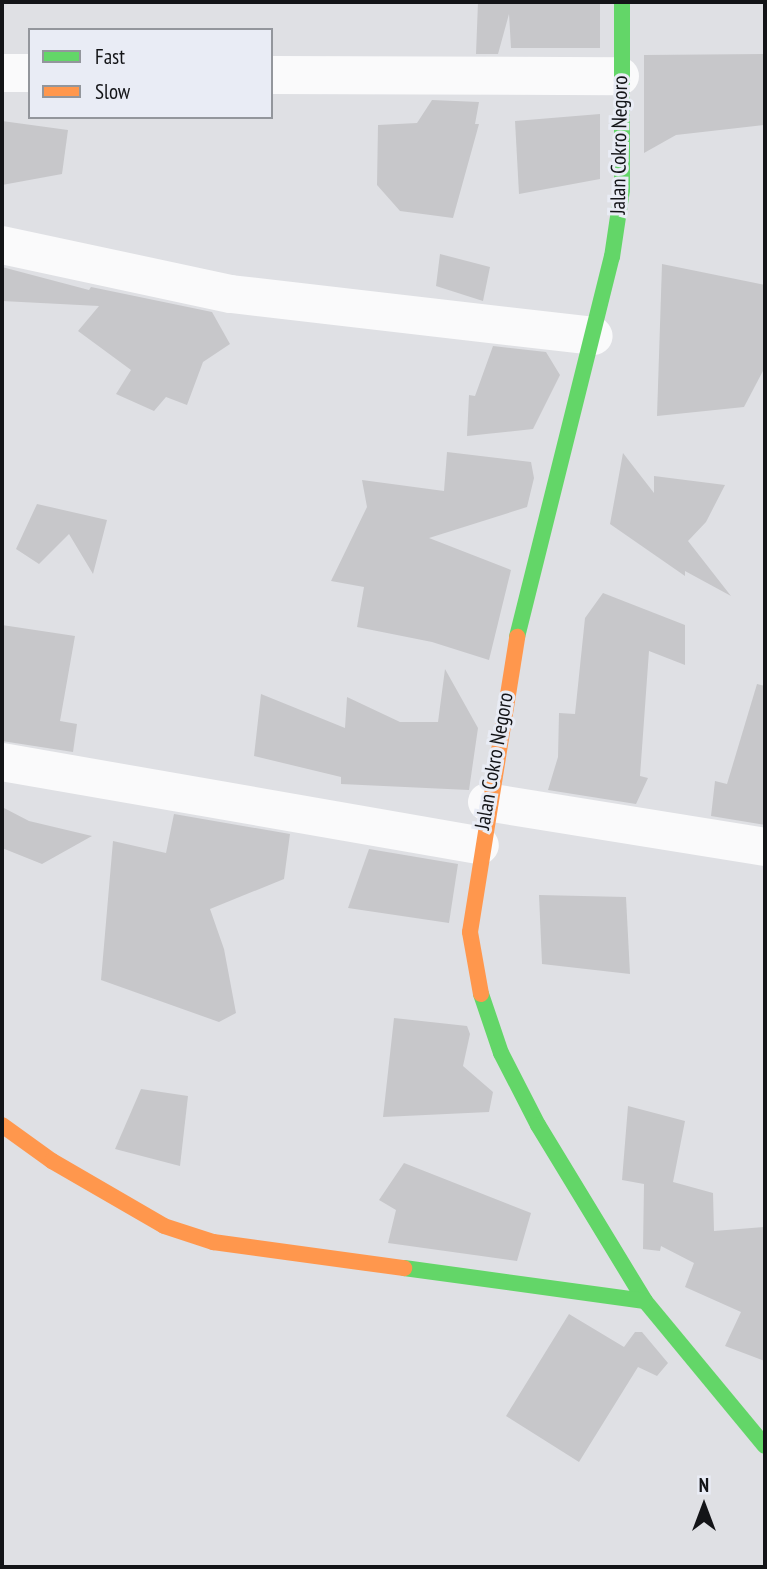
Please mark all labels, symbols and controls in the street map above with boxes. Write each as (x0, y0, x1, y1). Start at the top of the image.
legend (28, 28, 273, 119)
text: Fast (95, 43, 125, 70)
street label: Jalan Cokro Negoro (605, 75, 633, 215)
text: Slow (95, 78, 130, 105)
street label: Jalan Cokro Negoro (470, 691, 518, 831)
north arrow (669, 1471, 739, 1541)
text: N (699, 1473, 709, 1497)

